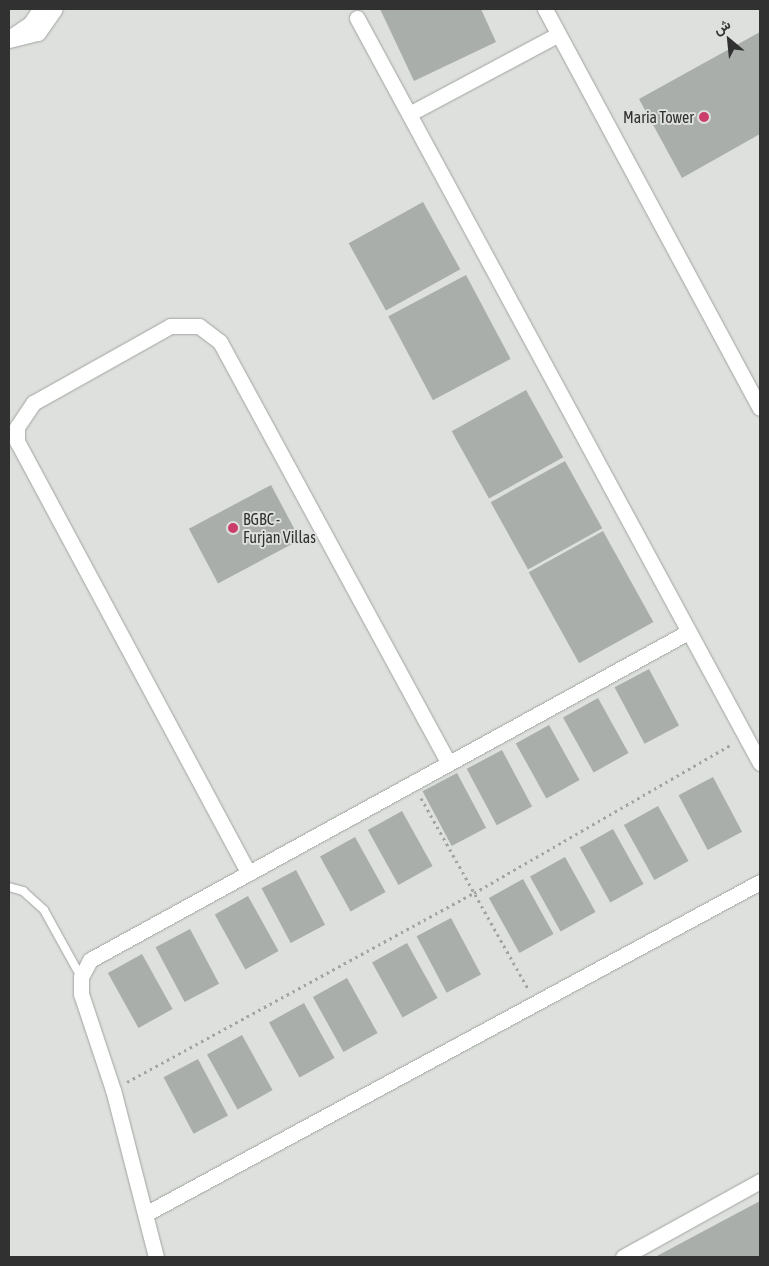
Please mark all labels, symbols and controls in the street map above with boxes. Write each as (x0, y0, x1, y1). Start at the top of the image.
north arrow (704, 15, 754, 65)
text: ش (711, 16, 733, 38)
place label: Maria Tower (623, 107, 694, 127)
marker: Maria Tower (698, 111, 710, 123)
place label: BGBC - Furjan Villas (243, 509, 316, 547)
marker: BGBC - Furjan Villas (227, 522, 239, 534)

